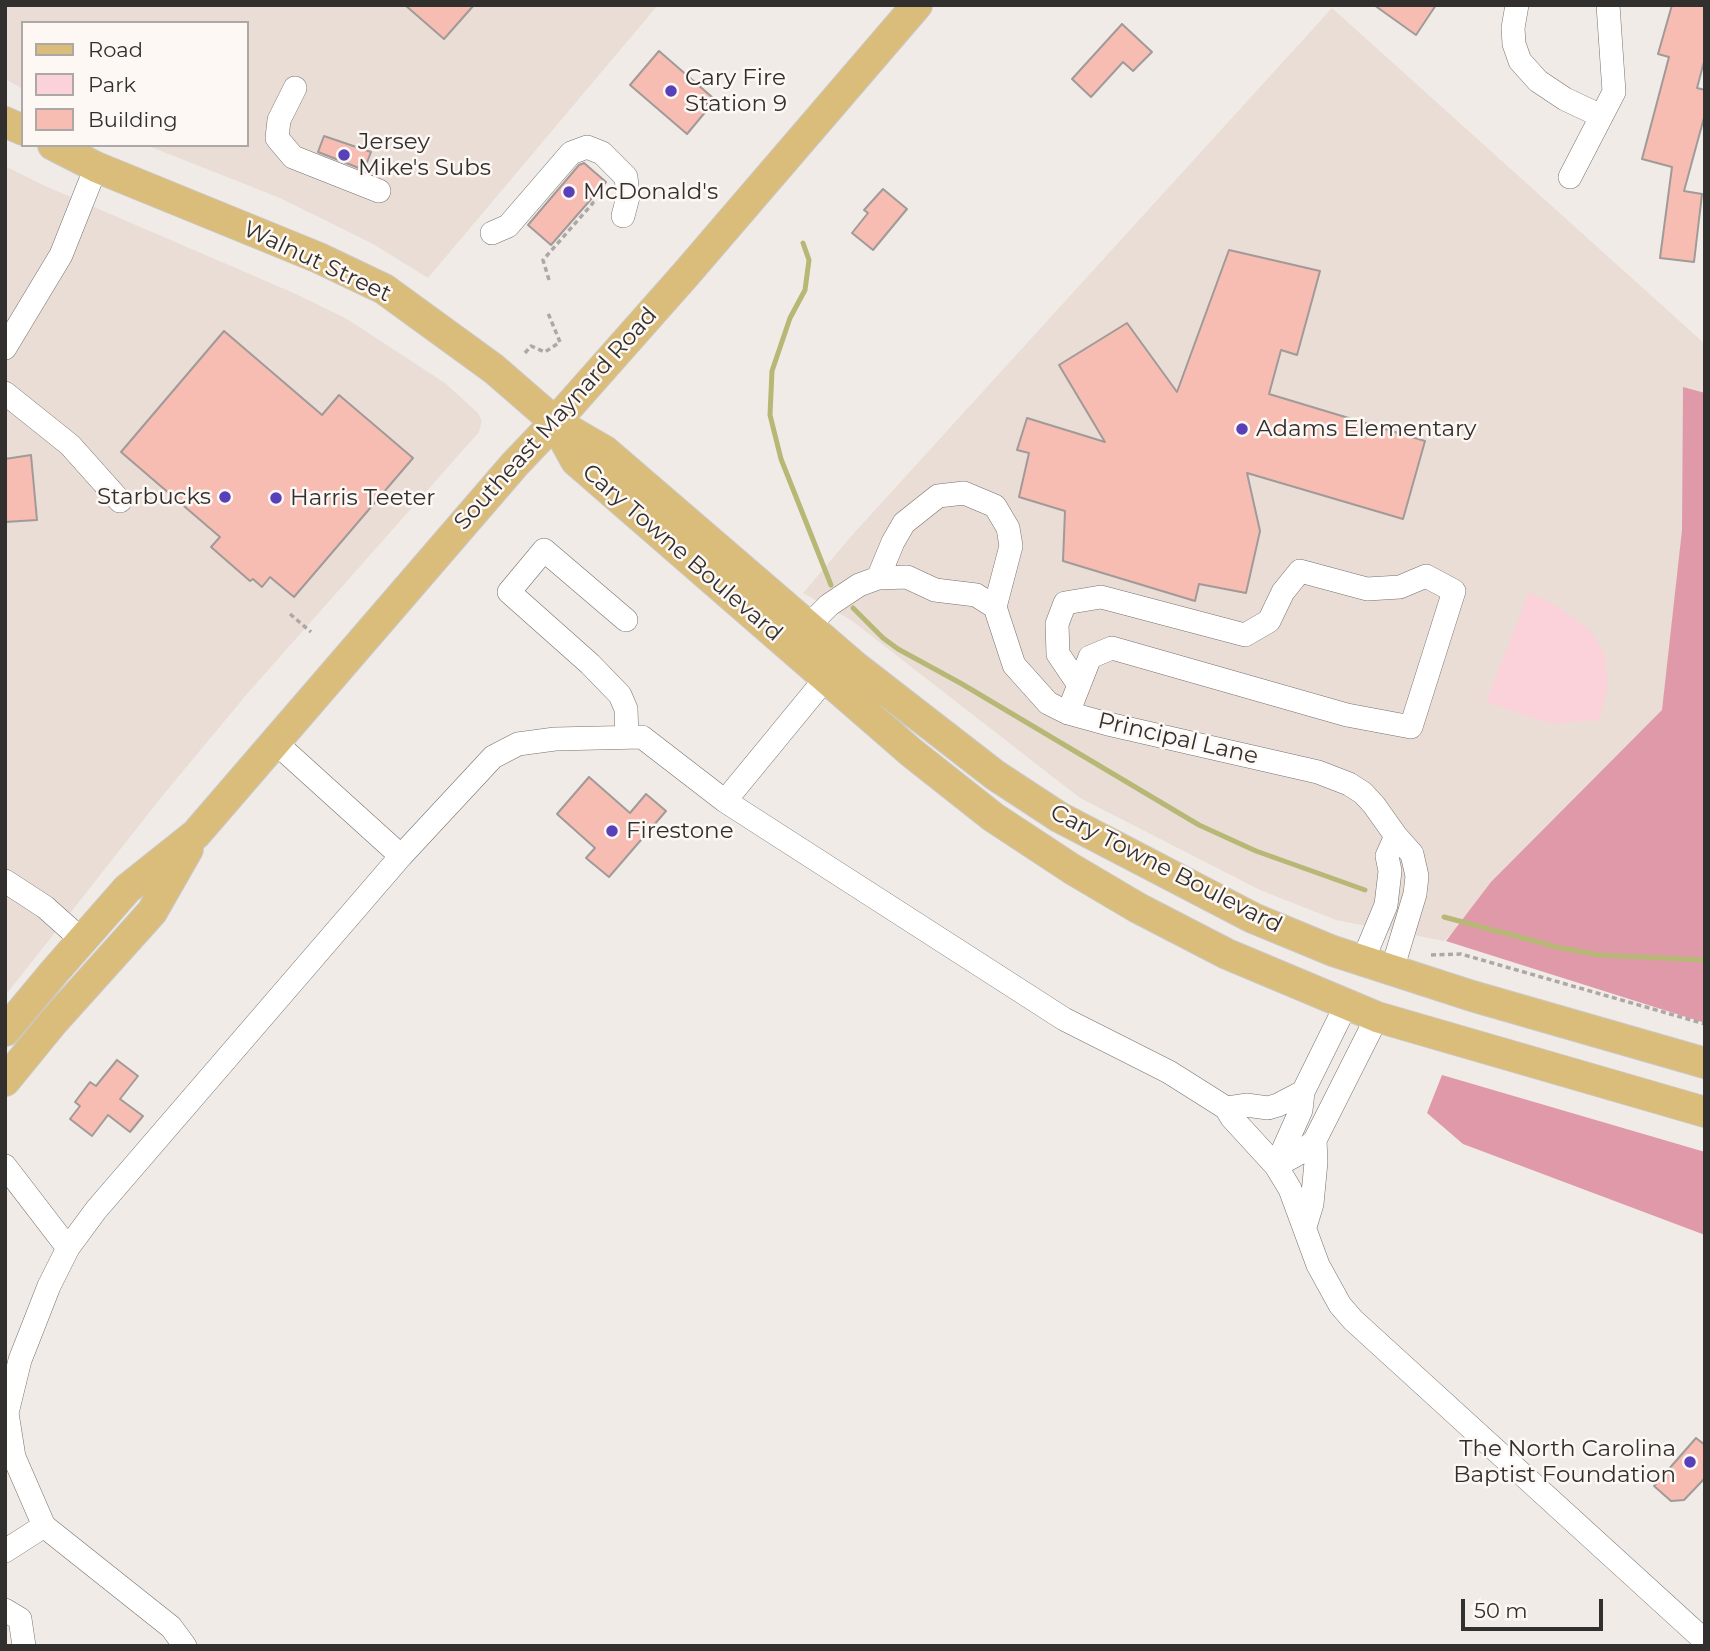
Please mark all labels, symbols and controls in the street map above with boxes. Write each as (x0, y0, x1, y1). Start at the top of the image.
legend (21, 21, 248, 147)
text: Road (88, 37, 143, 62)
place label: Cary Fire Station 9 (685, 64, 787, 118)
text: Park (88, 72, 136, 97)
marker: Cary Fire Station 9 (663, 83, 679, 99)
text: Building (88, 107, 178, 132)
place label: Jersey Mike's Subs (358, 128, 491, 182)
marker: Jersey Mike's Subs (336, 147, 352, 163)
place label: McDonald's (583, 178, 718, 206)
marker: McDonald's (561, 184, 577, 200)
street label: Walnut Street (239, 216, 395, 308)
street label: Southeast Maynard Road (449, 302, 663, 536)
place label: Adams Elementary (1256, 415, 1476, 443)
marker: Adams Elementary (1234, 421, 1250, 437)
street label: Cary Towne Boulevard (576, 459, 788, 647)
place label: Starbucks (97, 483, 211, 511)
place label: Harris Teeter (290, 484, 436, 512)
marker: Starbucks (217, 489, 233, 505)
marker: Harris Teeter (268, 490, 284, 506)
street label: Principal Lane (1095, 707, 1261, 771)
street label: Cary Towne Boulevard (1046, 799, 1286, 939)
place label: Firestone (626, 817, 734, 845)
marker: Firestone (604, 823, 620, 839)
place label: The North Carolina Baptist Foundation (1453, 1435, 1676, 1489)
marker: The North Carolina Baptist Foundation (1682, 1454, 1698, 1470)
scale bar (1465, 1584, 1607, 1628)
text: 50 m (1474, 1598, 1528, 1623)

